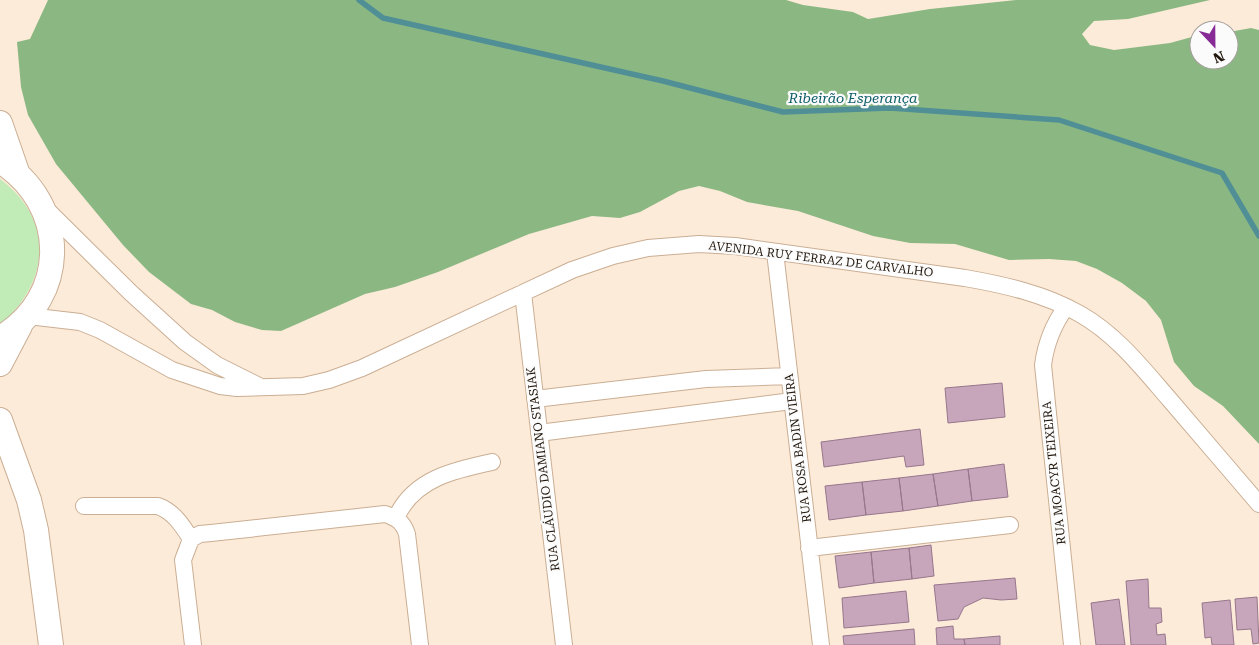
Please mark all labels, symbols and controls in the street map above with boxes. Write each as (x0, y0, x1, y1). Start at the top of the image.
north arrow (1189, 20, 1239, 70)
text: N (1211, 48, 1227, 67)
water label: Ribeirão Esperança (788, 90, 917, 106)
street label: AVENIDA RUY FERRAZ DE CARVALHO (708, 238, 934, 280)
street label: RUA CLÁUDIO DAMIANO STASIAK (524, 366, 562, 572)
street label: RUA ROSA BADIN VIEIRA (782, 372, 814, 523)
street label: RUA MOACYR TEIXEIRA (1039, 400, 1068, 545)

